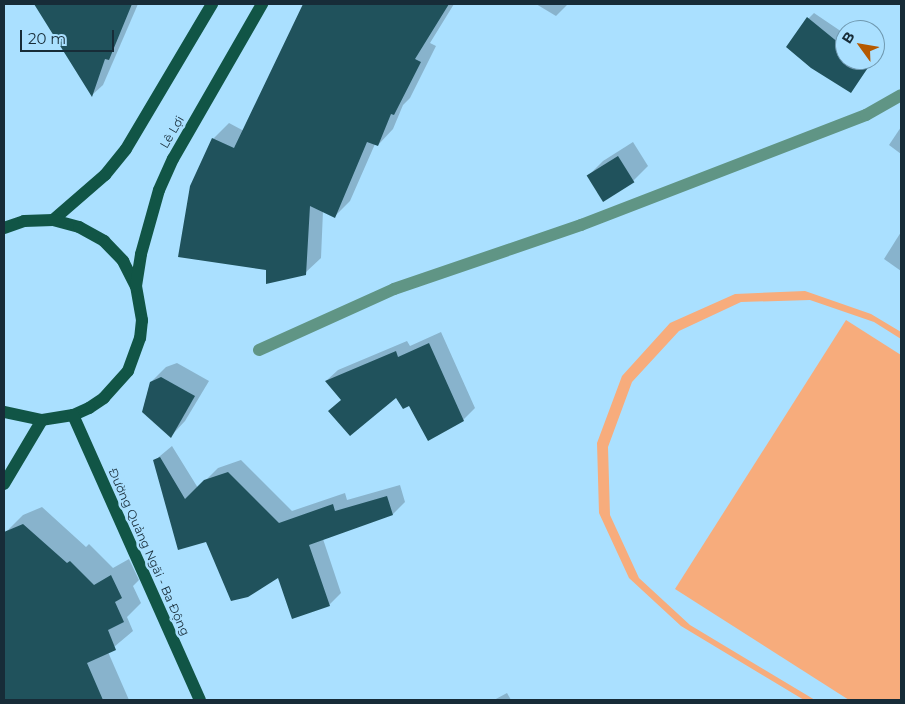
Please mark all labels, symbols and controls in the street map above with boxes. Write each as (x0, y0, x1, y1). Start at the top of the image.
scale bar (22, 20, 116, 52)
north arrow (835, 20, 885, 70)
text: B (838, 28, 859, 47)
text: 20 m (28, 29, 66, 48)
street label: Lê Lợi (157, 113, 187, 151)
street label: Đường Quảng Ngãi - Ba Động (105, 466, 193, 638)

